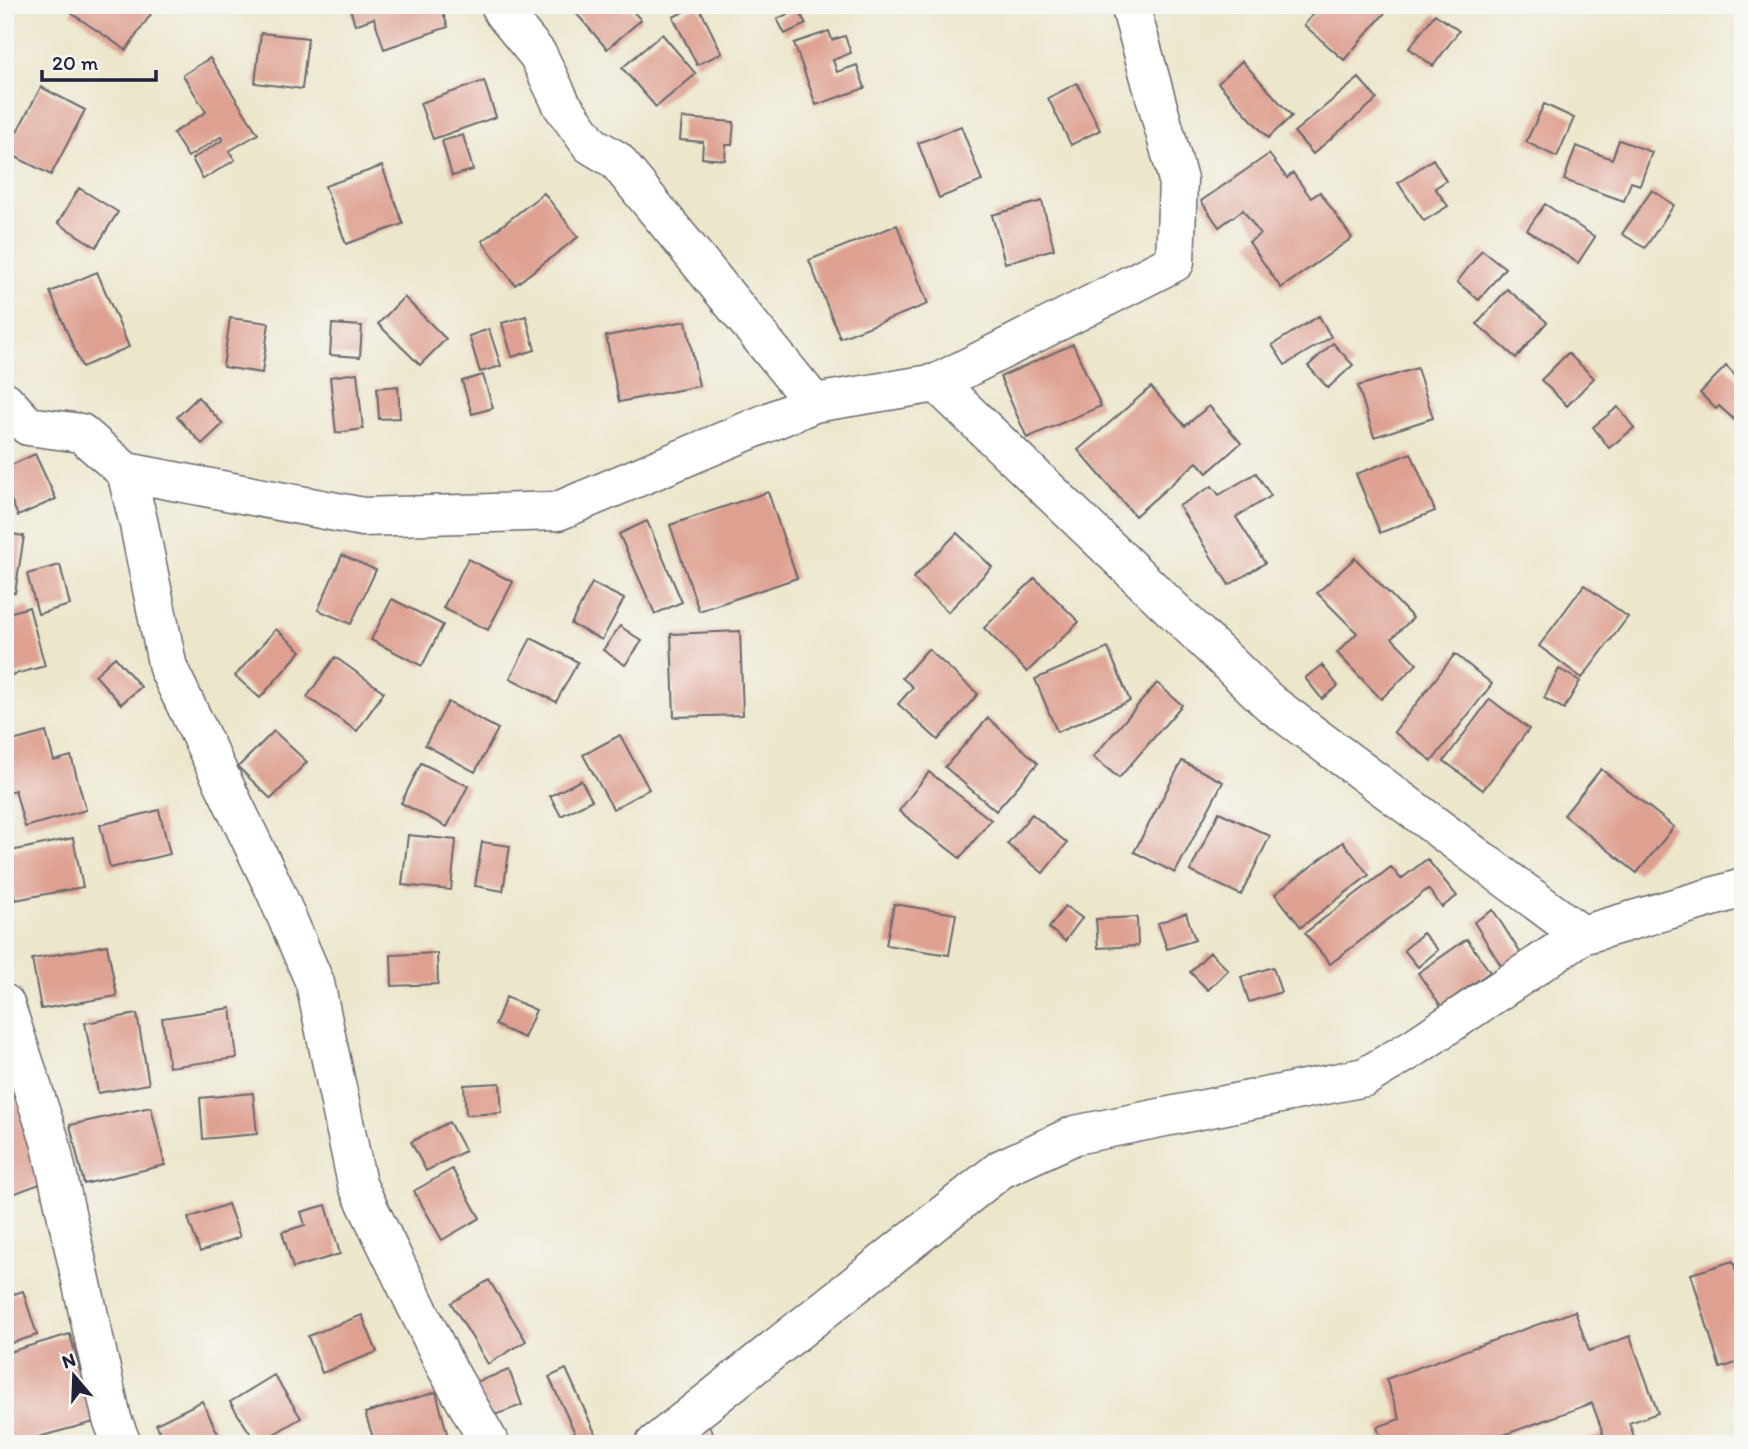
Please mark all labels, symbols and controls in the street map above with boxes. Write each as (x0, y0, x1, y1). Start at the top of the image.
scale bar (42, 38, 156, 82)
text: 20 m (52, 50, 99, 75)
north arrow (38, 1340, 108, 1410)
text: N (59, 1347, 78, 1373)

